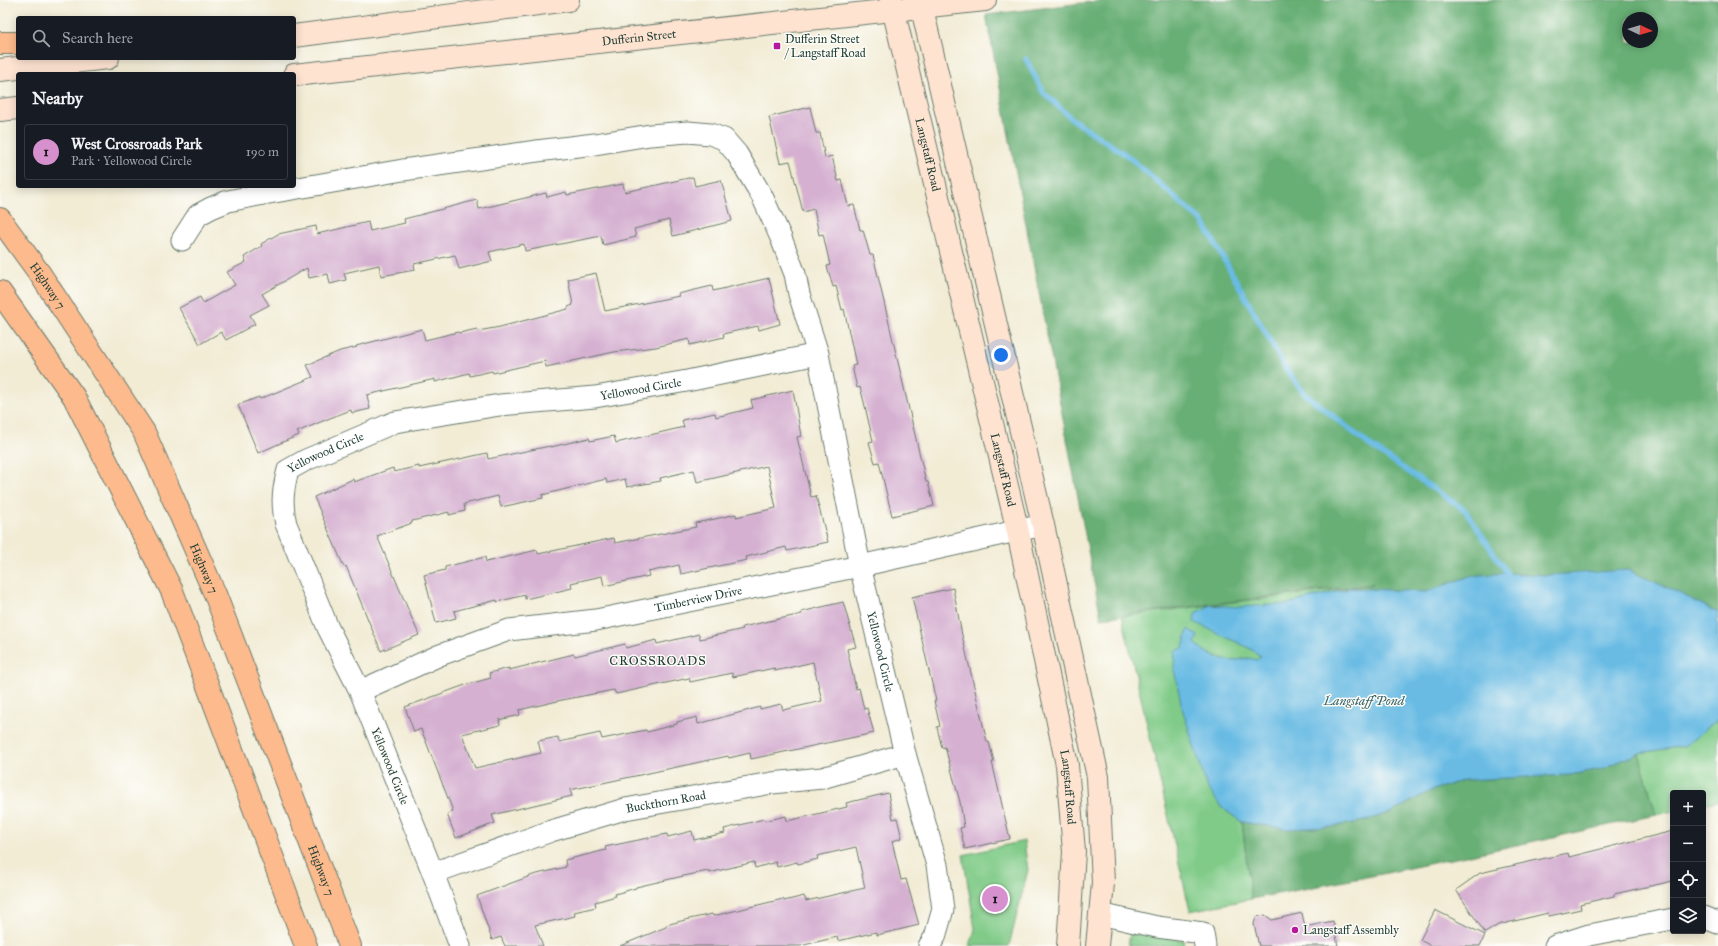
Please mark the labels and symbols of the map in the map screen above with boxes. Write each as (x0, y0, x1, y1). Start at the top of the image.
north arrow (1622, 12, 1658, 48)
street label: Dufferin Street (601, 26, 678, 49)
place label: Dufferin Street / Langstaff Road (784, 32, 866, 61)
marker: Dufferin Street / Langstaff Road (772, 41, 782, 51)
street label: Langstaff Road (912, 116, 943, 193)
street label: Highway 7 (27, 260, 68, 312)
your location (991, 345, 1011, 365)
street label: Yellowood Circle (599, 375, 683, 403)
street label: Yellowood Circle (285, 429, 366, 476)
street label: Langstaff Road (988, 432, 1019, 508)
street label: Highway 7 (187, 541, 221, 596)
street label: Timberview Drive (653, 583, 743, 615)
street label: Yellowood Circle (864, 610, 897, 693)
district label: CROSSROADS (609, 653, 707, 669)
water label: Langstaff Pond (1323, 693, 1405, 709)
street label: Yellowood Circle (368, 725, 412, 807)
street label: Langstaff Road (1057, 748, 1079, 825)
street label: Buckthorn Road (625, 788, 707, 816)
street label: Highway 7 (305, 843, 337, 898)
pin: 1 (982, 884, 1008, 914)
place label: Langstaff Assembly (1303, 923, 1399, 938)
marker: Langstaff Assembly (1290, 925, 1300, 935)

